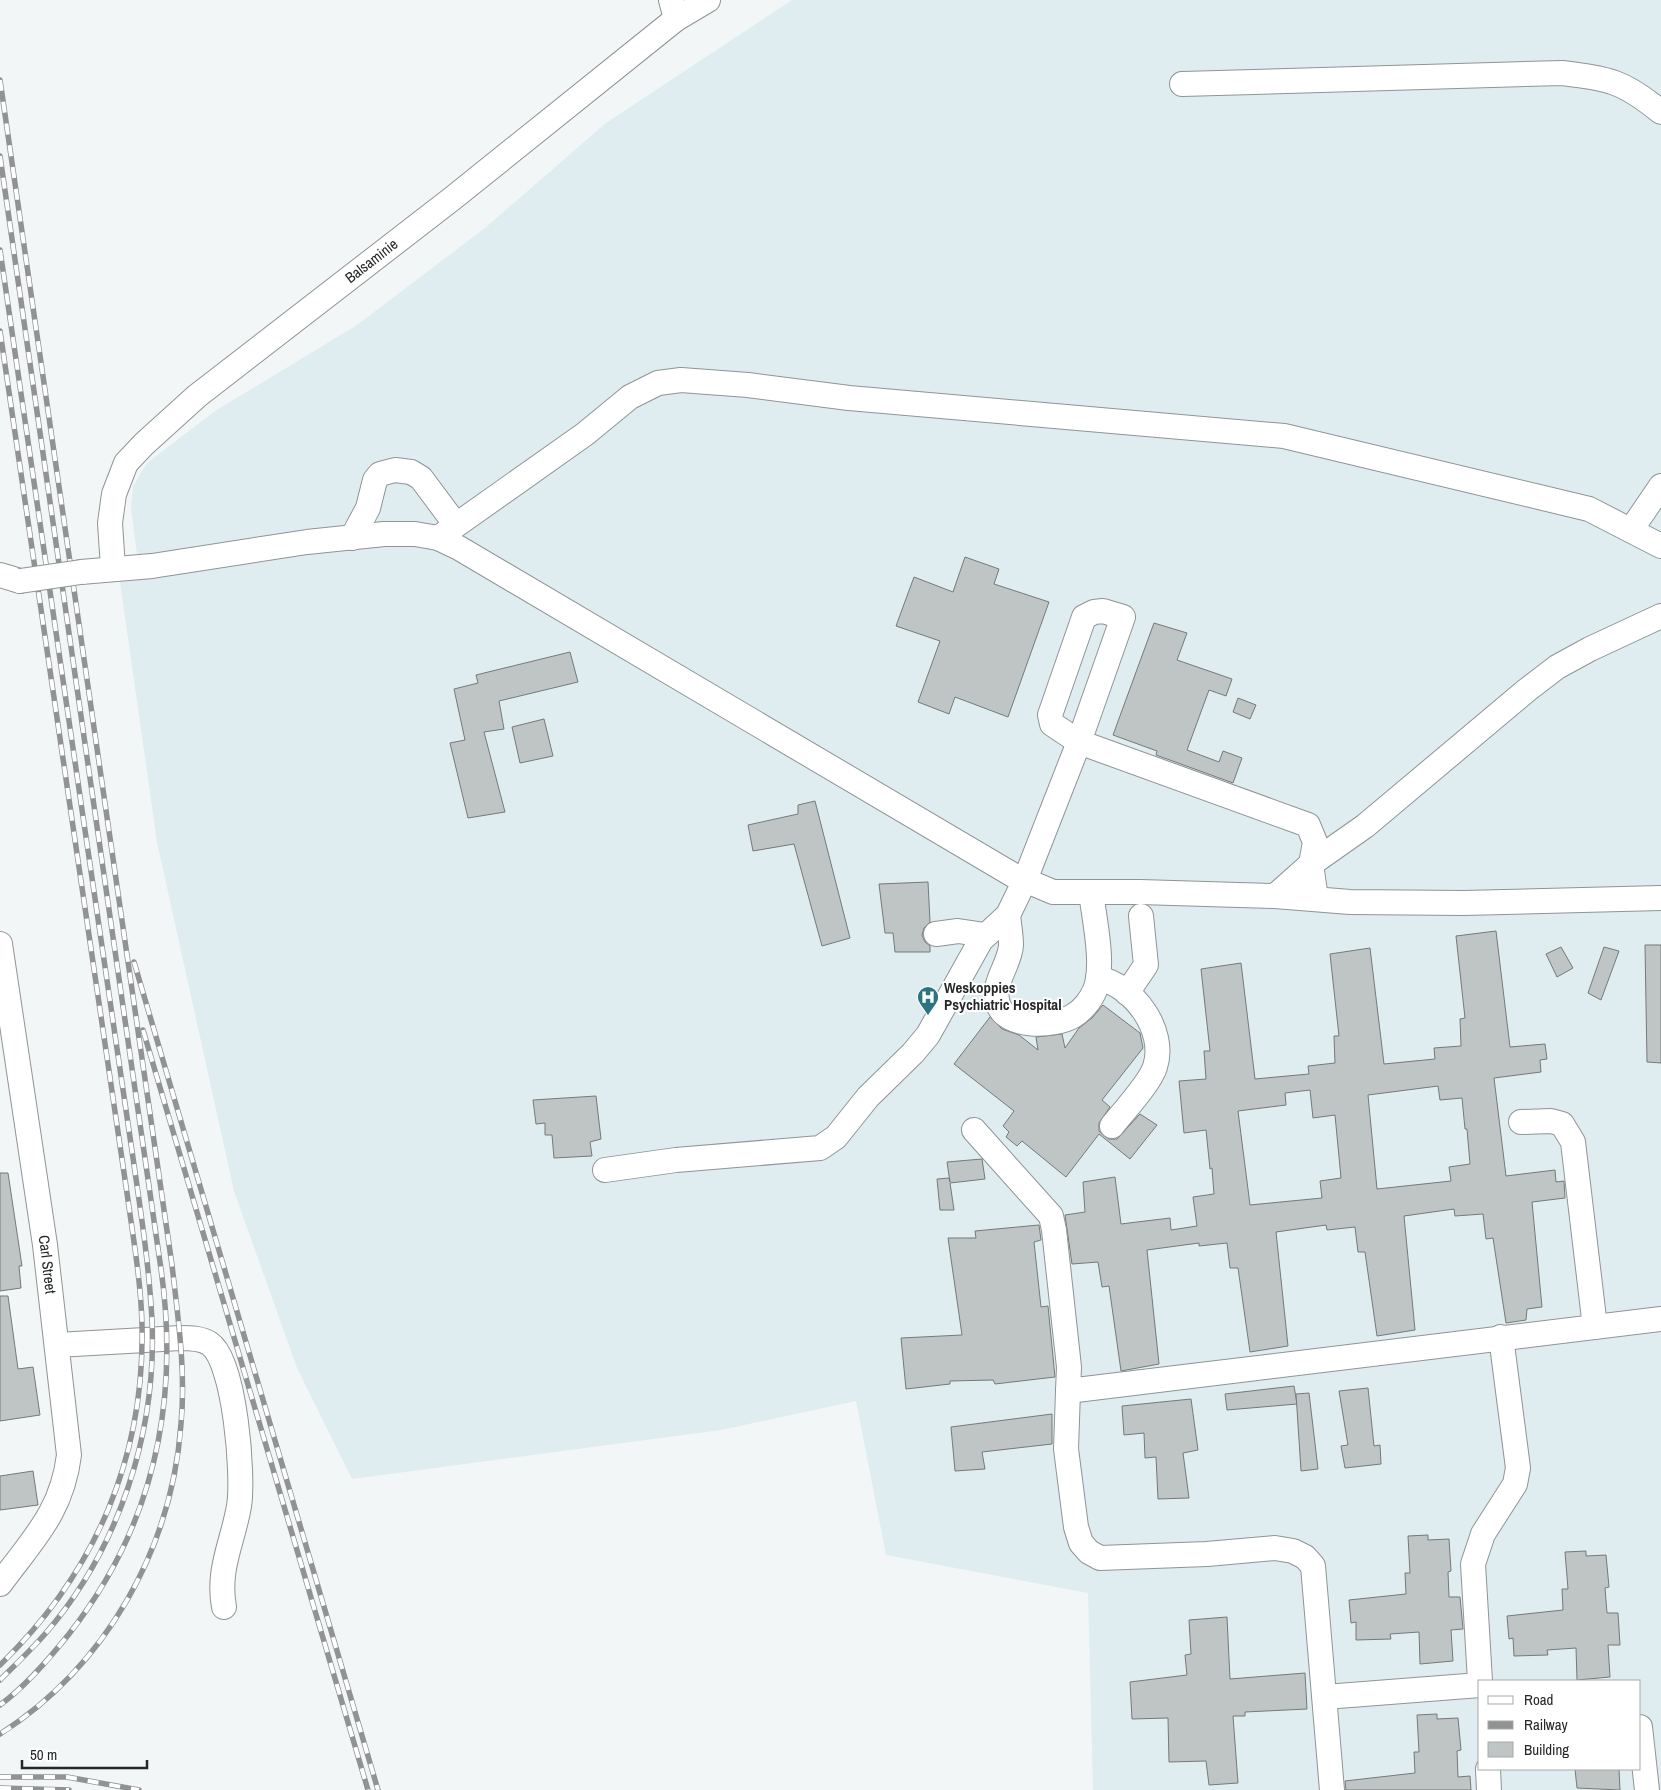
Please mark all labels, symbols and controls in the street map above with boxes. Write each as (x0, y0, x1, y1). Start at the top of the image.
street label: Balsaminie (340, 233, 402, 288)
place label: Weskoppies Psychiatric Hospital (944, 977, 1062, 1015)
hospital icon: Weskoppies Psychiatric Hospital (916, 985, 940, 1016)
street label: Carl Street (34, 1234, 62, 1295)
legend (1478, 1680, 1641, 1770)
text: Road (1524, 1689, 1553, 1710)
text: Railway (1524, 1714, 1569, 1735)
scale bar (22, 1738, 148, 1770)
text: Building (1524, 1739, 1569, 1760)
text: 50 m (30, 1744, 57, 1765)

